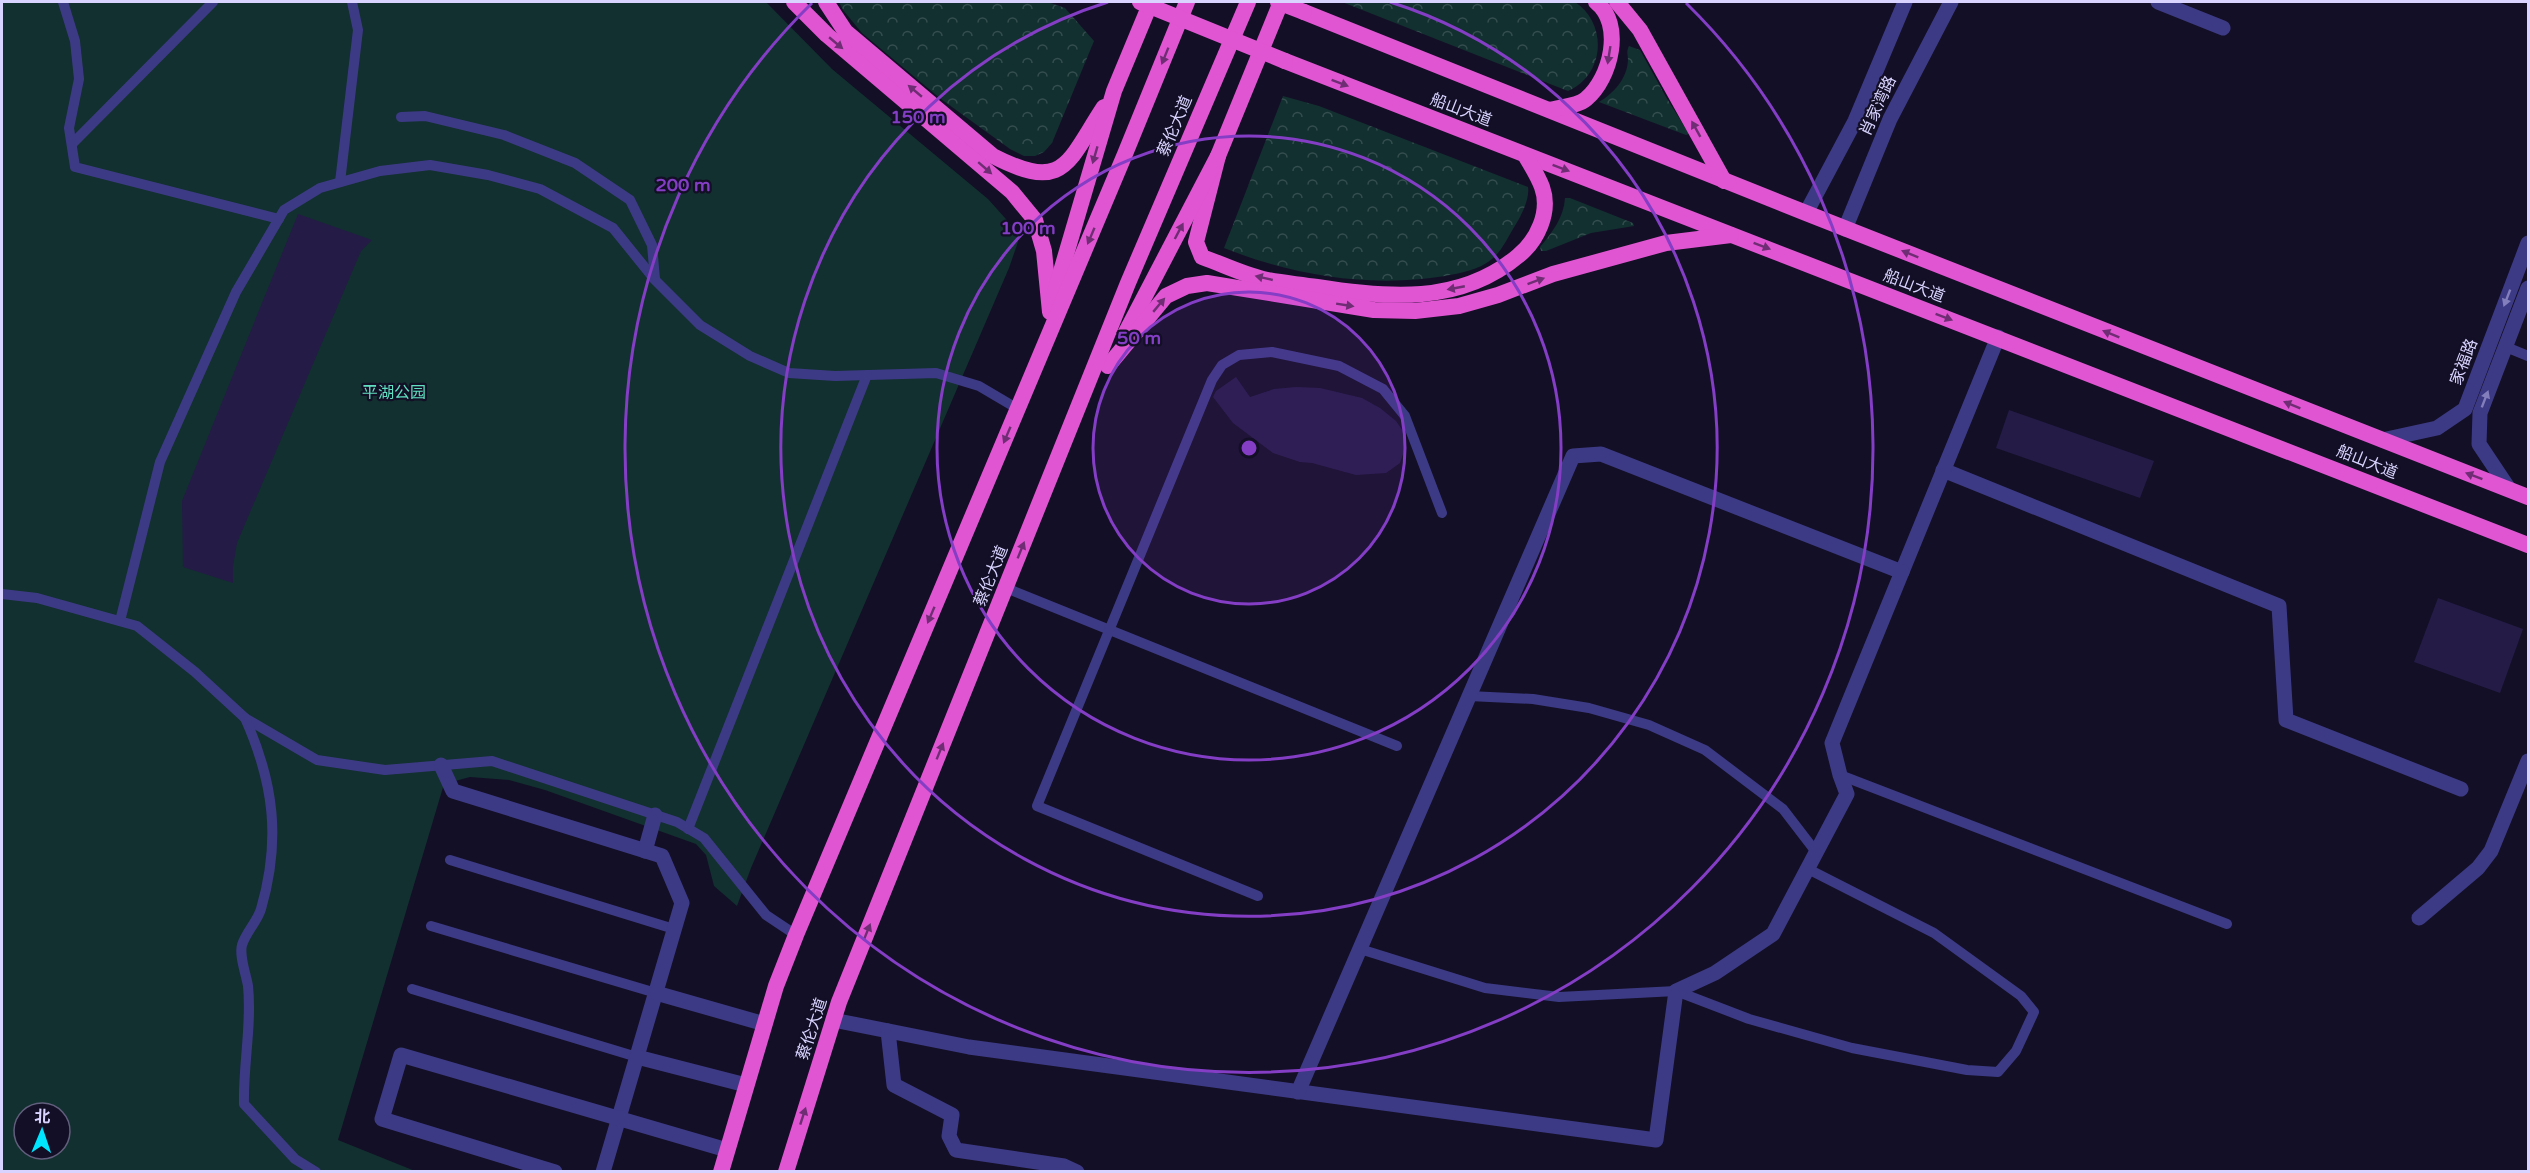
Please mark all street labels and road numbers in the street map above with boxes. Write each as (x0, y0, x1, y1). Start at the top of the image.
street label: 肖家湾路 (1855, 73, 1901, 139)
street label: 船山大道 (1428, 89, 1494, 131)
street label: 蔡伦大道 (1153, 93, 1197, 159)
street label: 船山大道 (1881, 265, 1947, 307)
street label: 家福路 (2446, 336, 2482, 388)
street label: 船山大道 (2334, 441, 2400, 483)
street label: 蔡伦大道 (970, 543, 1012, 609)
street label: 蔡伦大道 (793, 995, 831, 1063)

